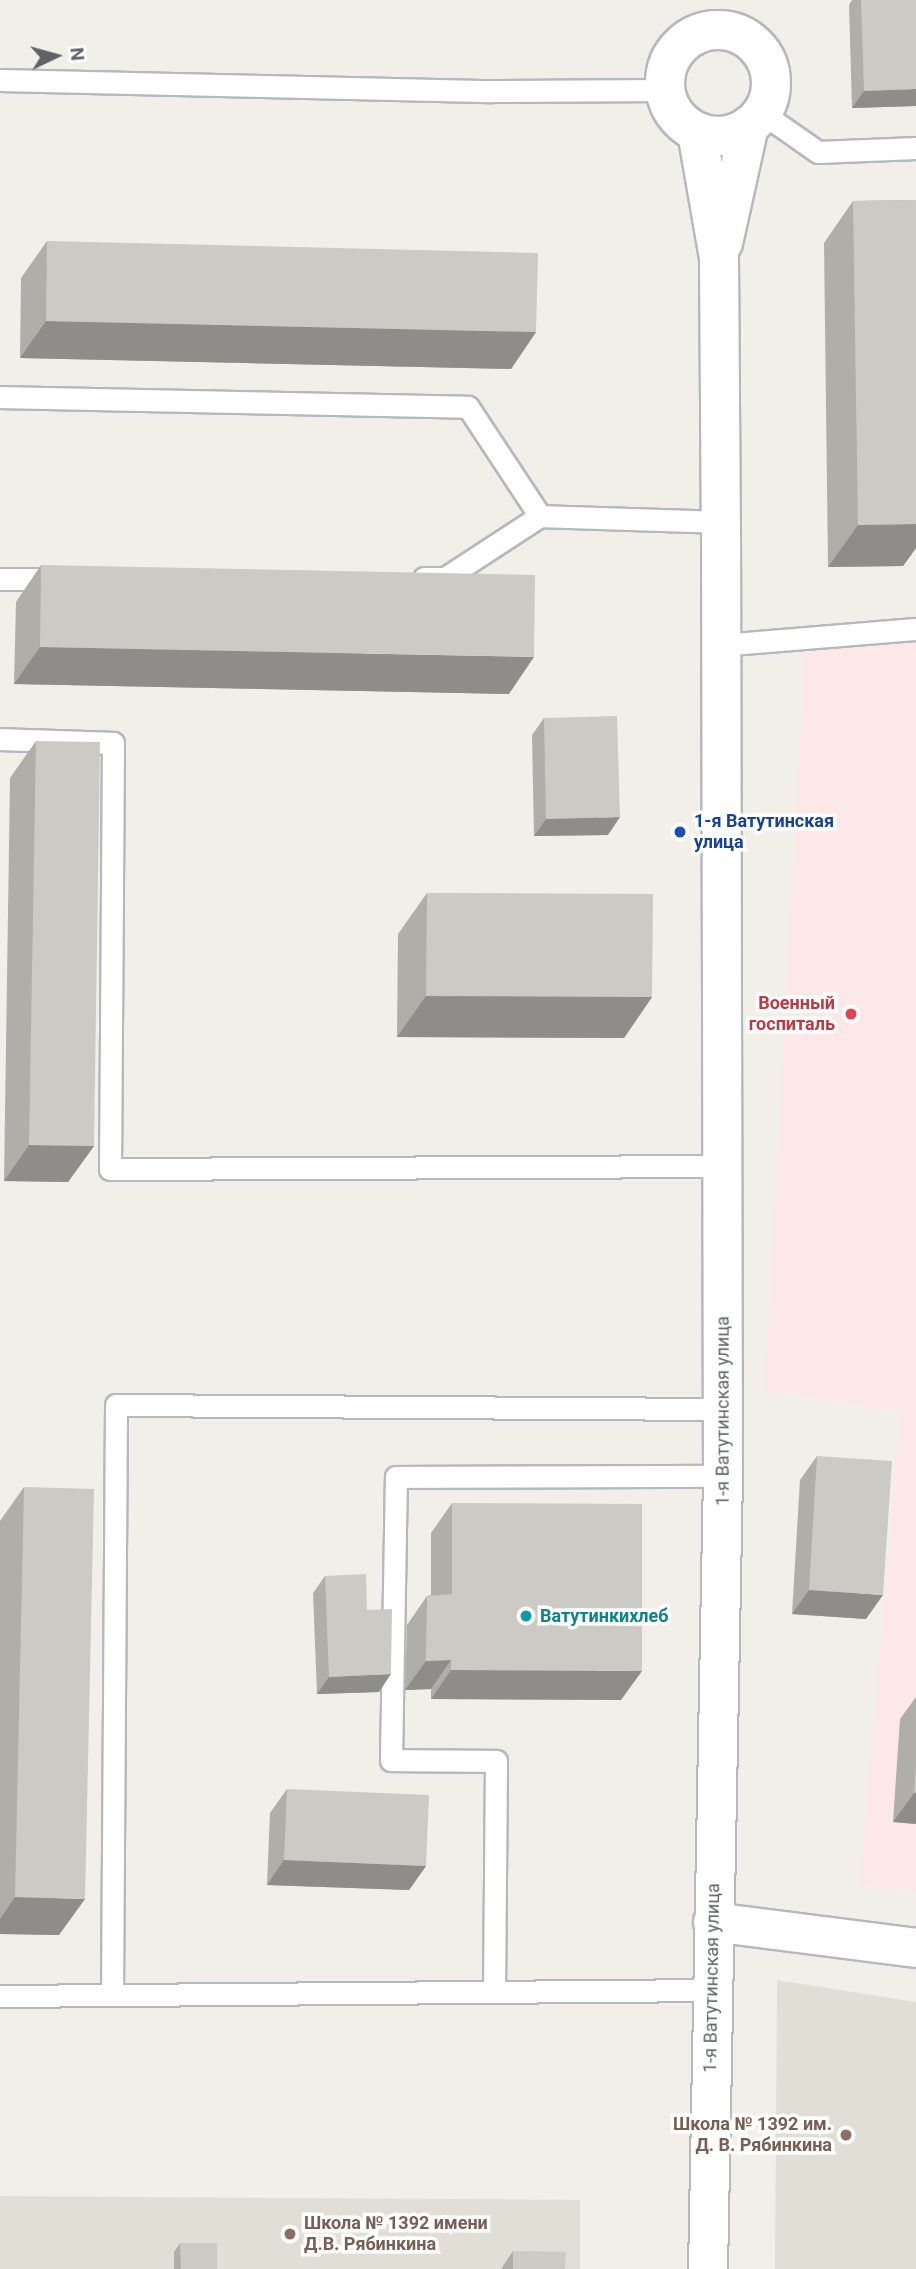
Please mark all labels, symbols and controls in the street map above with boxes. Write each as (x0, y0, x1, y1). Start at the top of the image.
north arrow (21, 21, 91, 91)
text: N (65, 46, 89, 62)
place label: 1-я Ватутинская улица (694, 811, 834, 854)
marker: 1-я Ватутинская улица (672, 824, 688, 840)
place label: Военный госпиталь (749, 993, 835, 1036)
marker: Военный госпиталь (841, 1004, 861, 1024)
street label: 1-я Ватутинская улица (712, 1316, 734, 1506)
place label: Ватутинкихлеб (540, 1605, 669, 1627)
marker: Ватутинкихлеб (518, 1608, 534, 1624)
street label: 1-я Ватутинская улица (700, 1883, 724, 2073)
place label: Школа № 1392 им. Д. В. Рябинкина (673, 2114, 832, 2156)
marker: Школа № 1392 им. Д. В. Рябинкина (838, 2127, 854, 2143)
place label: Школа № 1392 имени Д.В. Рябинкина (304, 2213, 488, 2256)
marker: Школа № 1392 имени Д.В. Рябинкина (282, 2226, 298, 2242)

